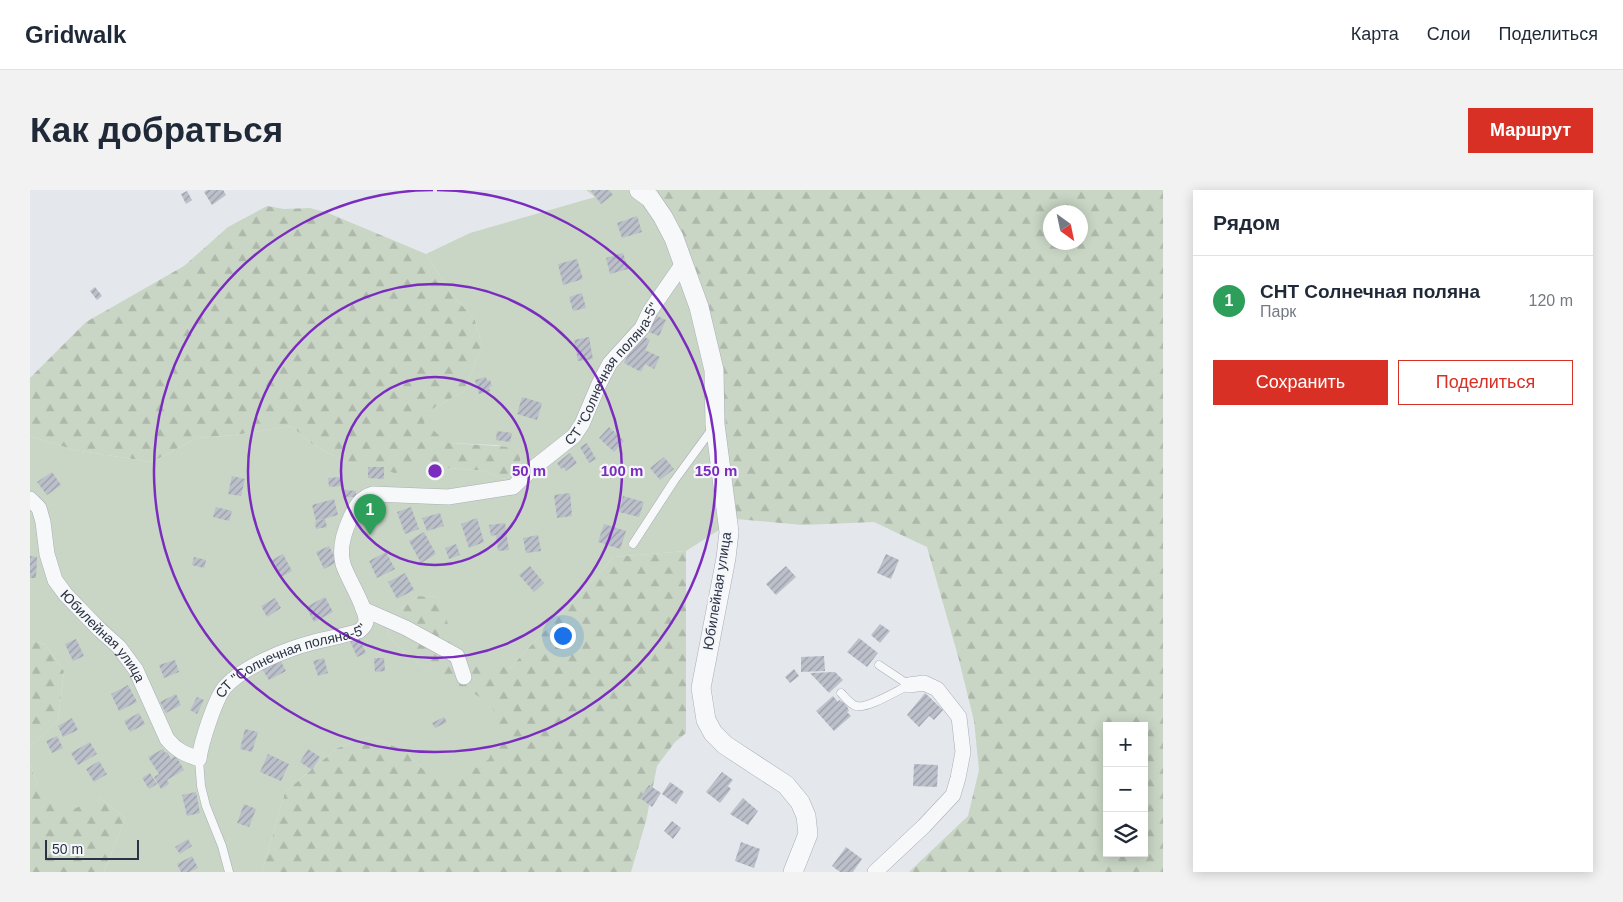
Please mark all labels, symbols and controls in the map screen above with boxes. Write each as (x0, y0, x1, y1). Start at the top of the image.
text: Gridwalk (25, 21, 126, 48)
text: Карта (1351, 24, 1399, 44)
text: Слои (1427, 24, 1471, 44)
text: Поделиться (1499, 24, 1598, 44)
button: Маршрут (1468, 108, 1593, 153)
text: Как добраться (30, 110, 283, 149)
north arrow (1043, 205, 1088, 250)
text: Рядом (1213, 211, 1280, 234)
text: СНТ Солнечная поляна (1260, 281, 1480, 302)
text: 1 (1225, 292, 1233, 309)
text: 120 m (1529, 292, 1573, 309)
street label: СТ "Солнечная поляна-5" (561, 299, 661, 448)
text: Парк (1260, 303, 1296, 320)
button: Сохранить (1213, 360, 1388, 405)
button: Поделиться (1398, 360, 1573, 405)
centre of rings (426, 462, 444, 480)
text: 50 m (512, 462, 546, 479)
text: 100 m (601, 462, 643, 479)
text: 150 m (695, 462, 737, 479)
pin: 1 (354, 494, 386, 535)
street label: Юбилейная улица (700, 531, 734, 651)
street label: Юбилейная улица (57, 587, 148, 685)
street label: СТ "Солнечная поляна-5" (212, 620, 371, 700)
your location (550, 623, 576, 649)
map controls (1103, 722, 1148, 857)
button: + (1103, 722, 1148, 767)
button: − (1103, 767, 1148, 812)
button: layers (1103, 812, 1148, 857)
scale bar (45, 837, 139, 860)
text: 50 m (52, 841, 83, 857)

